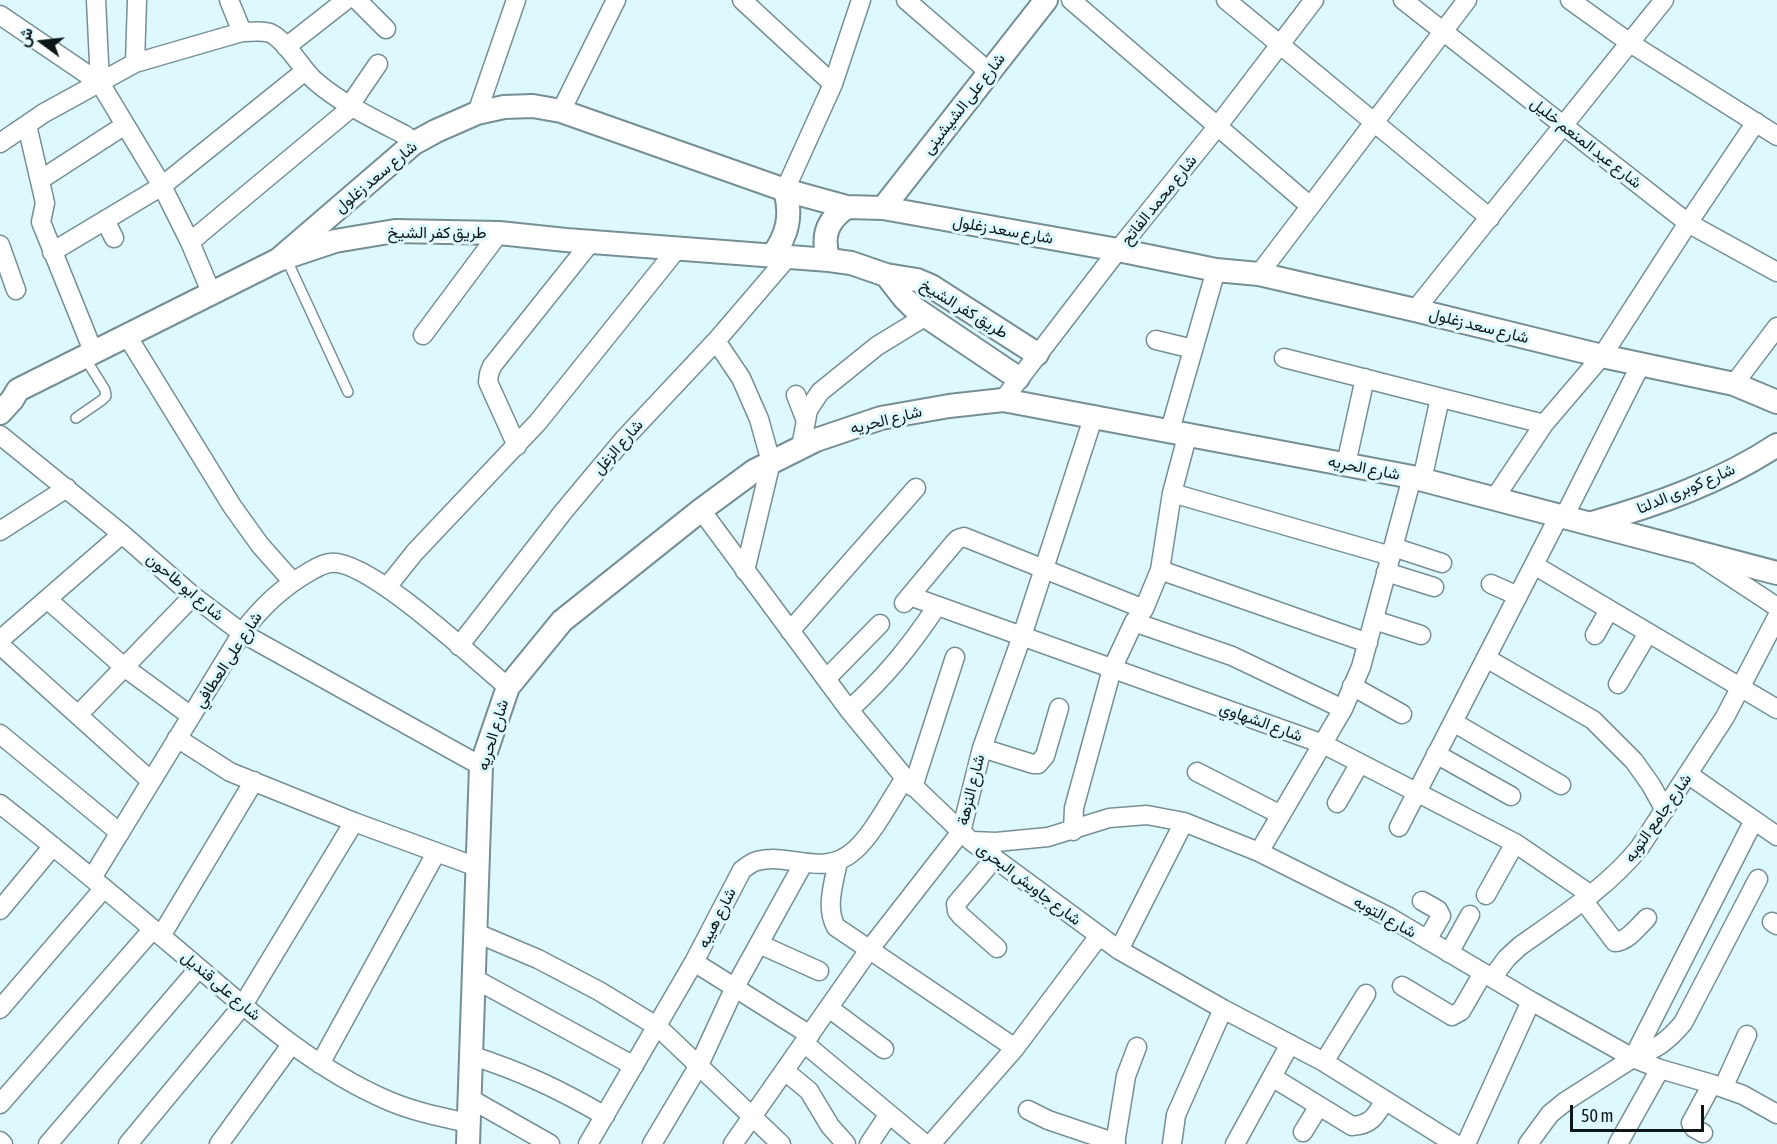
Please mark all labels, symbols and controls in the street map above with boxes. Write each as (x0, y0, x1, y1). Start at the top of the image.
north arrow (12, 12, 72, 72)
text: ش (13, 26, 36, 49)
street label: شارع على الشيشينى (919, 50, 1009, 158)
street label: شارع عبد المنعم خليل (1526, 94, 1646, 192)
street label: شارع سعد زغلول (331, 137, 421, 217)
street label: شارع محمد الفاتح (1117, 151, 1201, 249)
street label: شارع سعد زغلول (951, 212, 1055, 248)
street label: طريق كفر الشيخ (387, 223, 487, 243)
street label: طريق كفر الشيخ (917, 275, 1011, 343)
street label: شارع سعد زغلول (1427, 304, 1531, 348)
street label: شارع الحريه (848, 402, 924, 438)
street label: شارع الزغل (589, 416, 647, 478)
street label: شارع الحريه (1326, 452, 1402, 484)
street label: شارع كوبرى الدلتا (1634, 460, 1738, 518)
street label: شارع ابو طاحون (142, 549, 228, 625)
street label: شارع على العطافي (190, 608, 266, 712)
street label: شارع الحريه (473, 697, 513, 773)
street label: شارع الشهاوي (1217, 698, 1305, 746)
street label: شارع النزهة (953, 753, 989, 827)
street label: شارع جامع التوبه (1620, 770, 1696, 866)
street label: شارع جاويش البحرى (973, 839, 1085, 929)
street label: شارع هيبه (694, 885, 740, 951)
street label: شارع التوبه (1350, 892, 1420, 942)
street label: شارع على قنديل (177, 947, 265, 1025)
scale bar (1573, 1093, 1706, 1131)
text: 50 m (1581, 1105, 1613, 1126)

